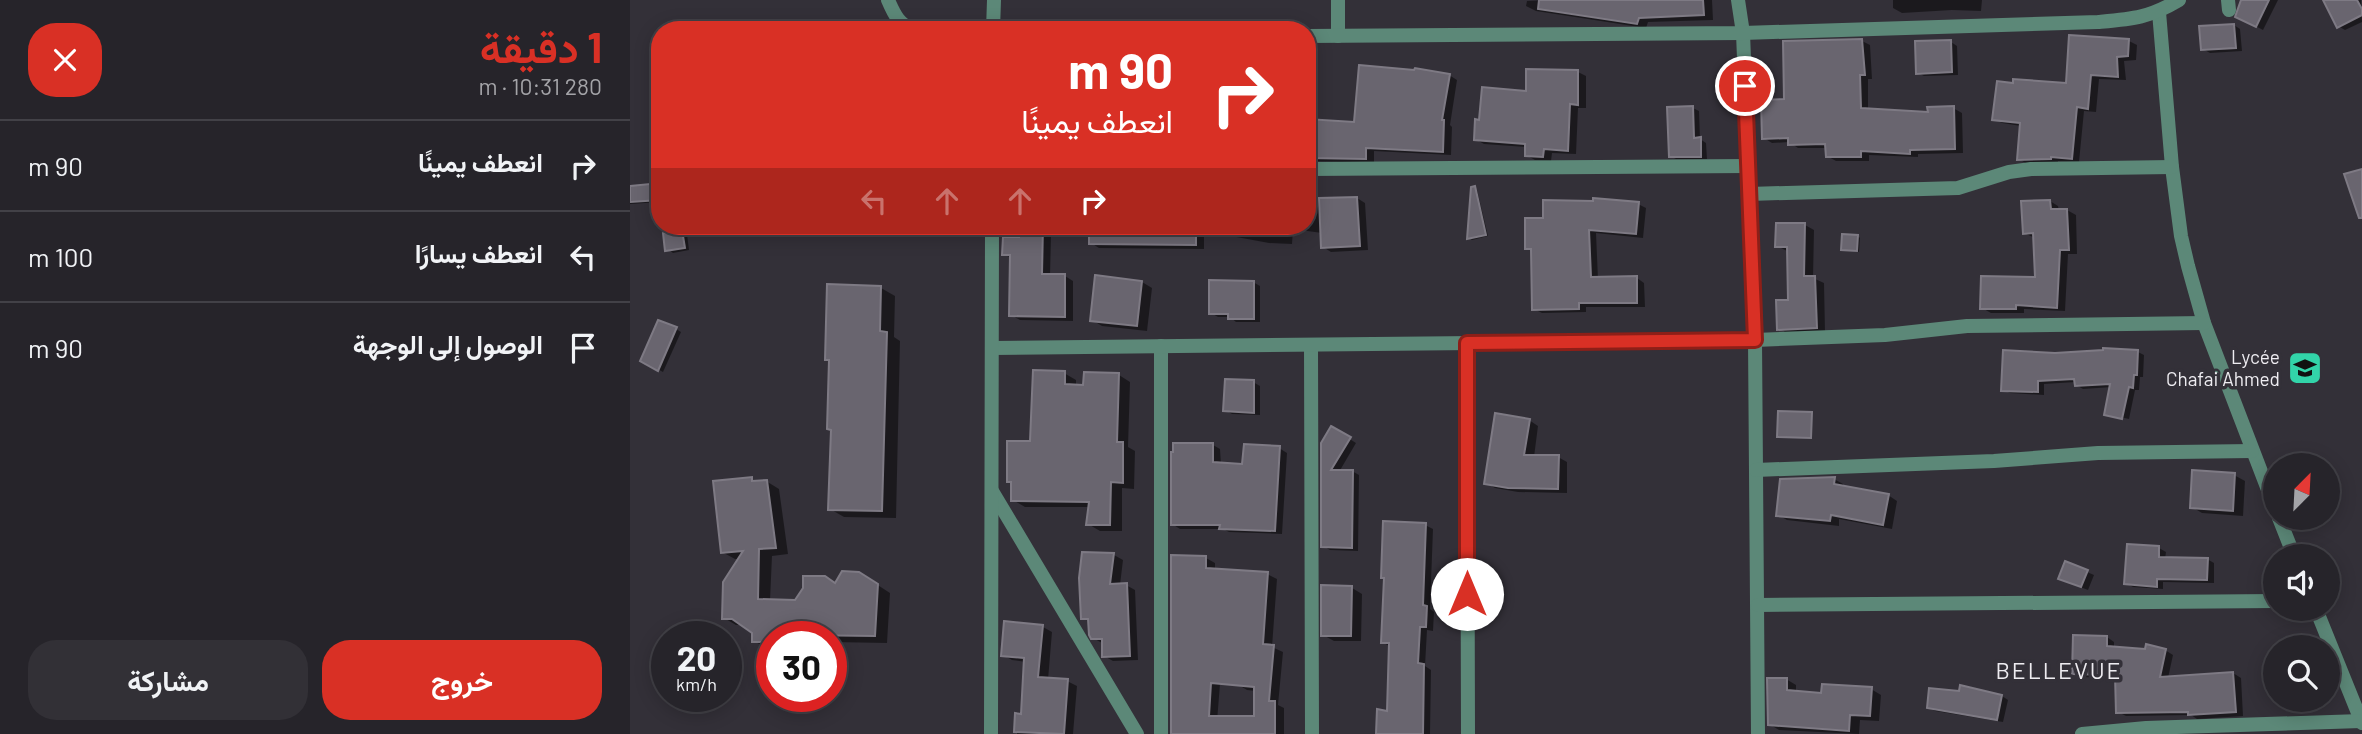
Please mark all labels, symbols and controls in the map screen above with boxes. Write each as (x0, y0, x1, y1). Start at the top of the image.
text: 1 دقيقة (480, 21, 602, 71)
button: close (28, 23, 102, 97)
text: 90 m (1068, 40, 1173, 99)
icon: right (1197, 49, 1288, 140)
pin (1715, 56, 1775, 116)
icon: arrive (1726, 67, 1764, 105)
text: 280 m · 10:31 (478, 72, 602, 100)
text: انعطف يمينًا (1021, 101, 1173, 139)
text: انعطف يمينًا (418, 146, 543, 177)
icon: right (564, 147, 602, 185)
text: 90 m (28, 150, 83, 181)
icon: left (855, 182, 893, 220)
icon: ahead (928, 182, 966, 220)
icon: ahead (1001, 182, 1039, 220)
icon: right (1074, 182, 1112, 220)
text: انعطف يسارًا (415, 237, 543, 268)
icon: left (564, 238, 602, 276)
text: 100 m (28, 241, 93, 272)
text: الوصول إلى الوجهة (353, 328, 543, 359)
icon: arrive (564, 329, 602, 367)
text: 90 m (28, 332, 83, 363)
place label: Lycée Chafai Ahmed (2166, 345, 2280, 390)
school or university icon: Lycée Chafai Ahmed (2286, 349, 2324, 387)
north arrow (2263, 453, 2340, 530)
map controls (2263, 453, 2340, 712)
button: sound (2263, 544, 2340, 621)
position arrow (1430, 557, 1504, 631)
speed limit sign: 30 (756, 621, 847, 712)
button: search (2263, 635, 2340, 712)
text: 20 (677, 636, 716, 678)
button: مشاركة (28, 640, 308, 720)
button: خروج (322, 640, 602, 720)
district label: BELLEVUE (1995, 656, 2123, 684)
text: km/h (676, 673, 717, 695)

